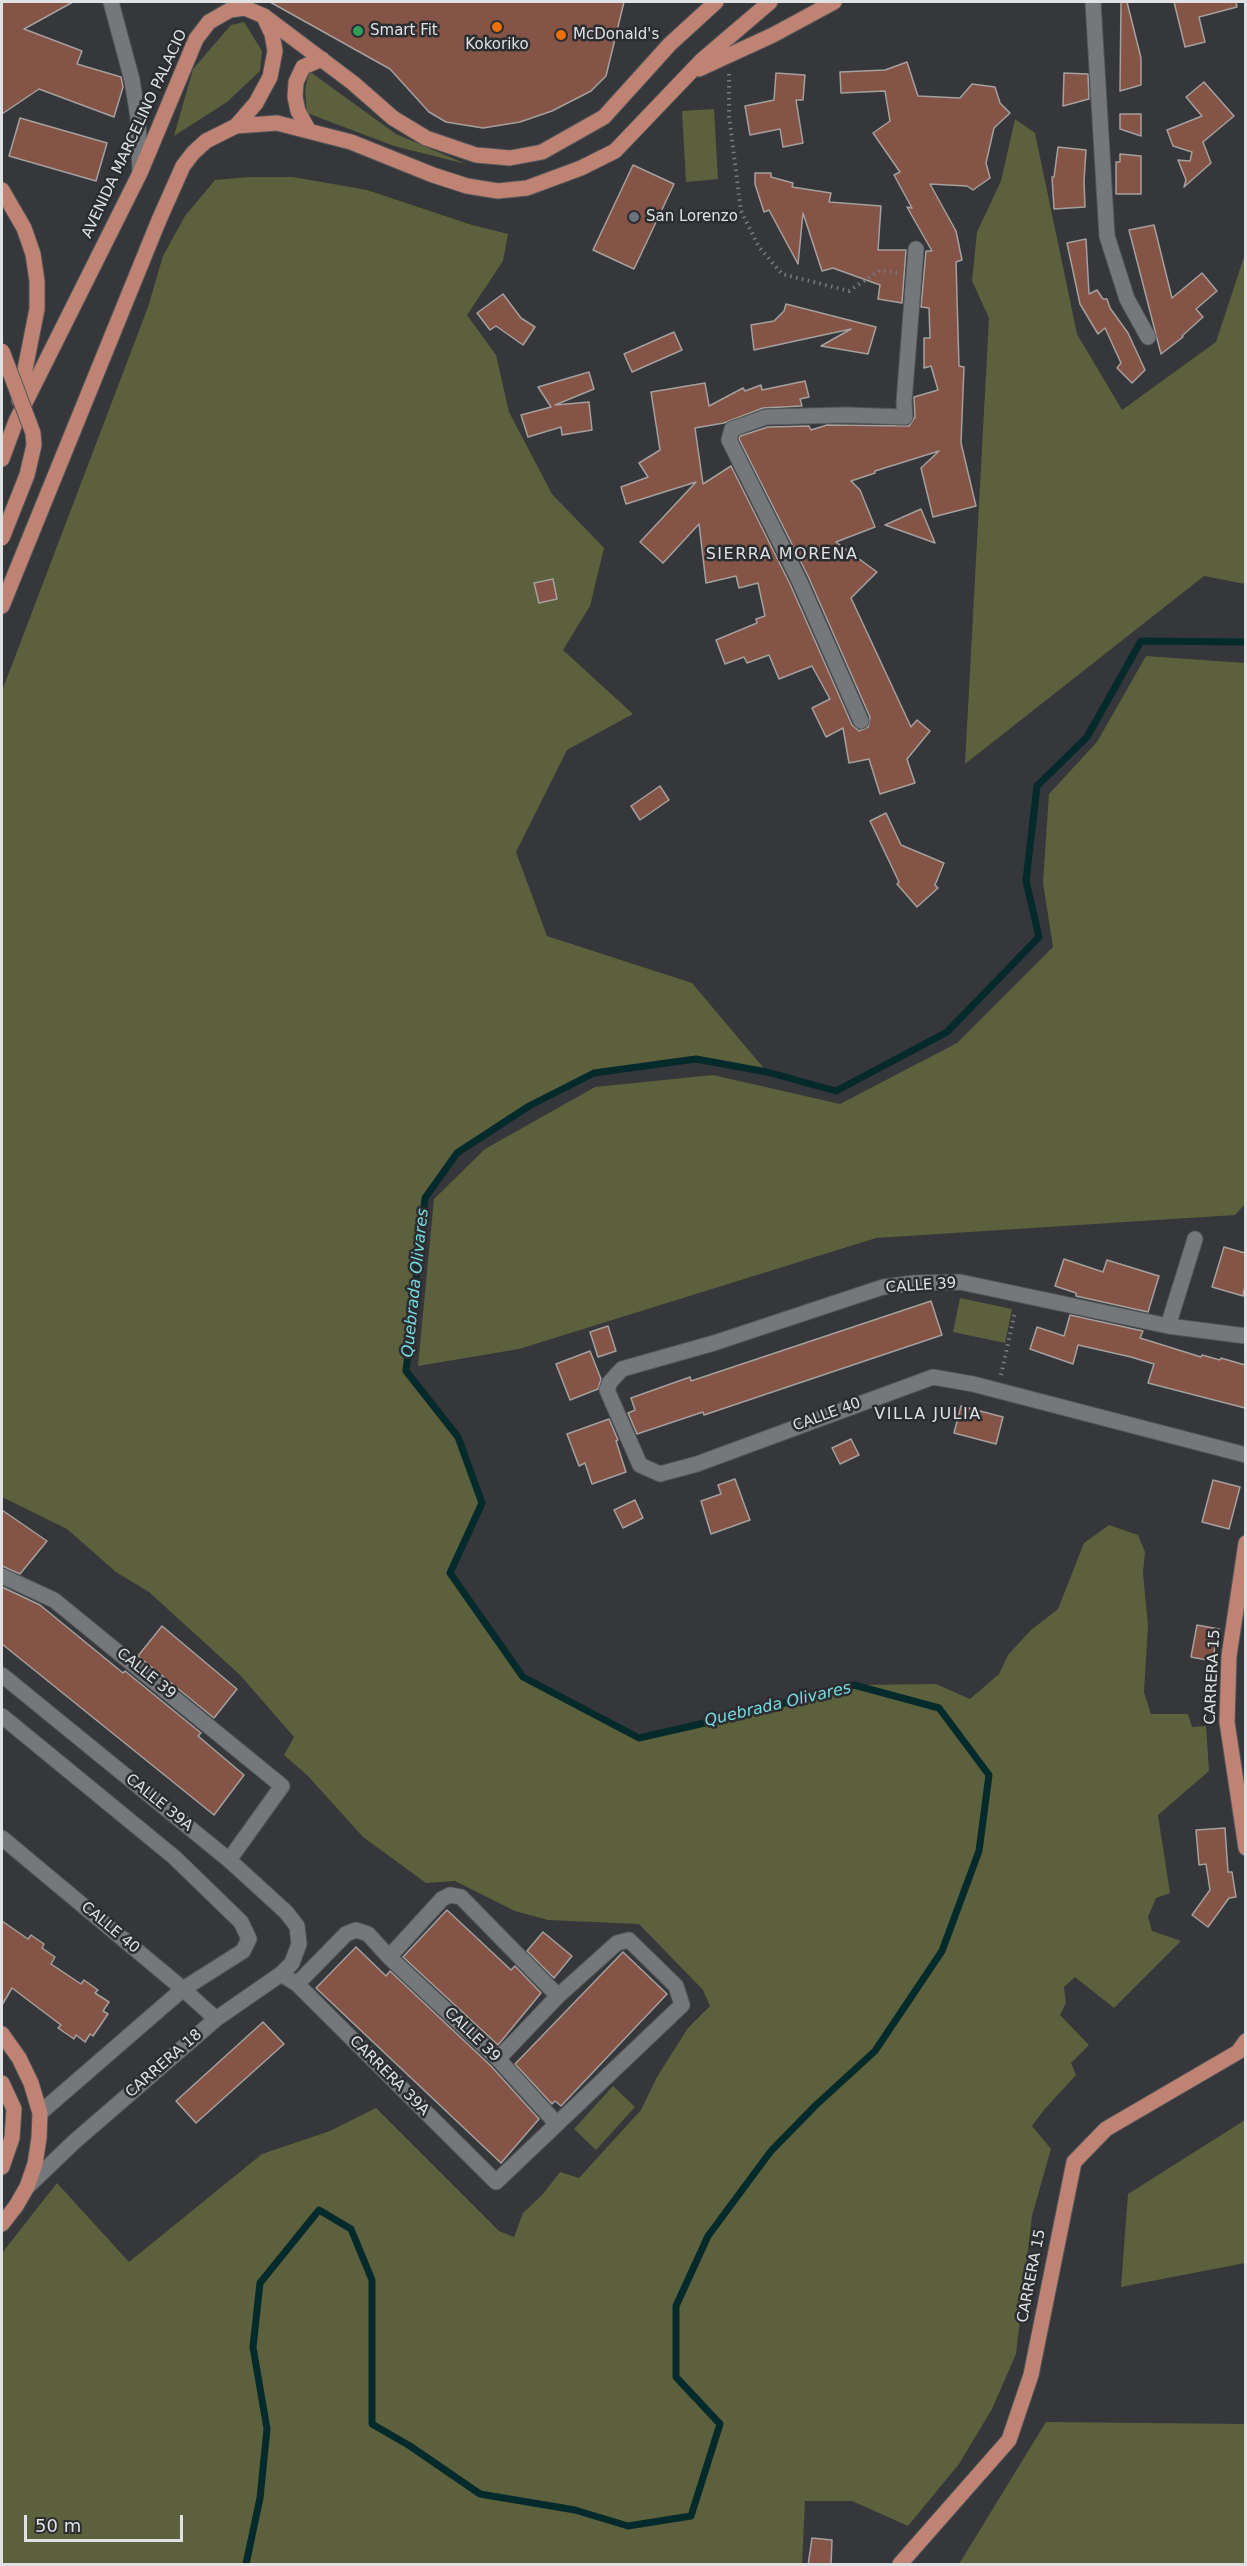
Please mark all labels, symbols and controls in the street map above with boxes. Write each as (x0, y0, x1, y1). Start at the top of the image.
marker: Kokoriko (490, 20, 504, 34)
place label: Smart Fit (370, 22, 438, 40)
marker: Smart Fit (351, 24, 365, 38)
place label: McDonald's (573, 26, 659, 44)
street label: AVENIDA MARCELINO PALACIO (79, 27, 191, 241)
marker: McDonald's (554, 28, 568, 42)
place label: Kokoriko (465, 36, 529, 54)
place label: San Lorenzo (646, 208, 738, 226)
marker: San Lorenzo (627, 210, 641, 224)
district label: SIERRA MORENA (706, 545, 858, 565)
water label: Quebrada Olivares (399, 1208, 433, 1358)
street label: CALLE 39 (885, 1275, 957, 1297)
street label: CALLE 40 (791, 1394, 863, 1436)
district label: VILLA JULIA (874, 1405, 982, 1425)
street label: CARRERA 15 (1202, 1629, 1224, 1725)
street label: CALLE 39 (113, 1645, 179, 1703)
water label: Quebrada Olivares (703, 1679, 853, 1731)
street label: CALLE 39A (122, 1771, 196, 1835)
street label: CALLE 40 (77, 1898, 143, 1958)
street label: CALLE 39 (440, 2004, 504, 2066)
street label: CARRERA 18 (122, 2026, 206, 2102)
street label: CARRERA 39A (345, 2032, 433, 2120)
street label: CARRERA 15 (1014, 2228, 1050, 2324)
scale bar (27, 2503, 186, 2541)
text: 50 m (35, 2515, 81, 2536)

